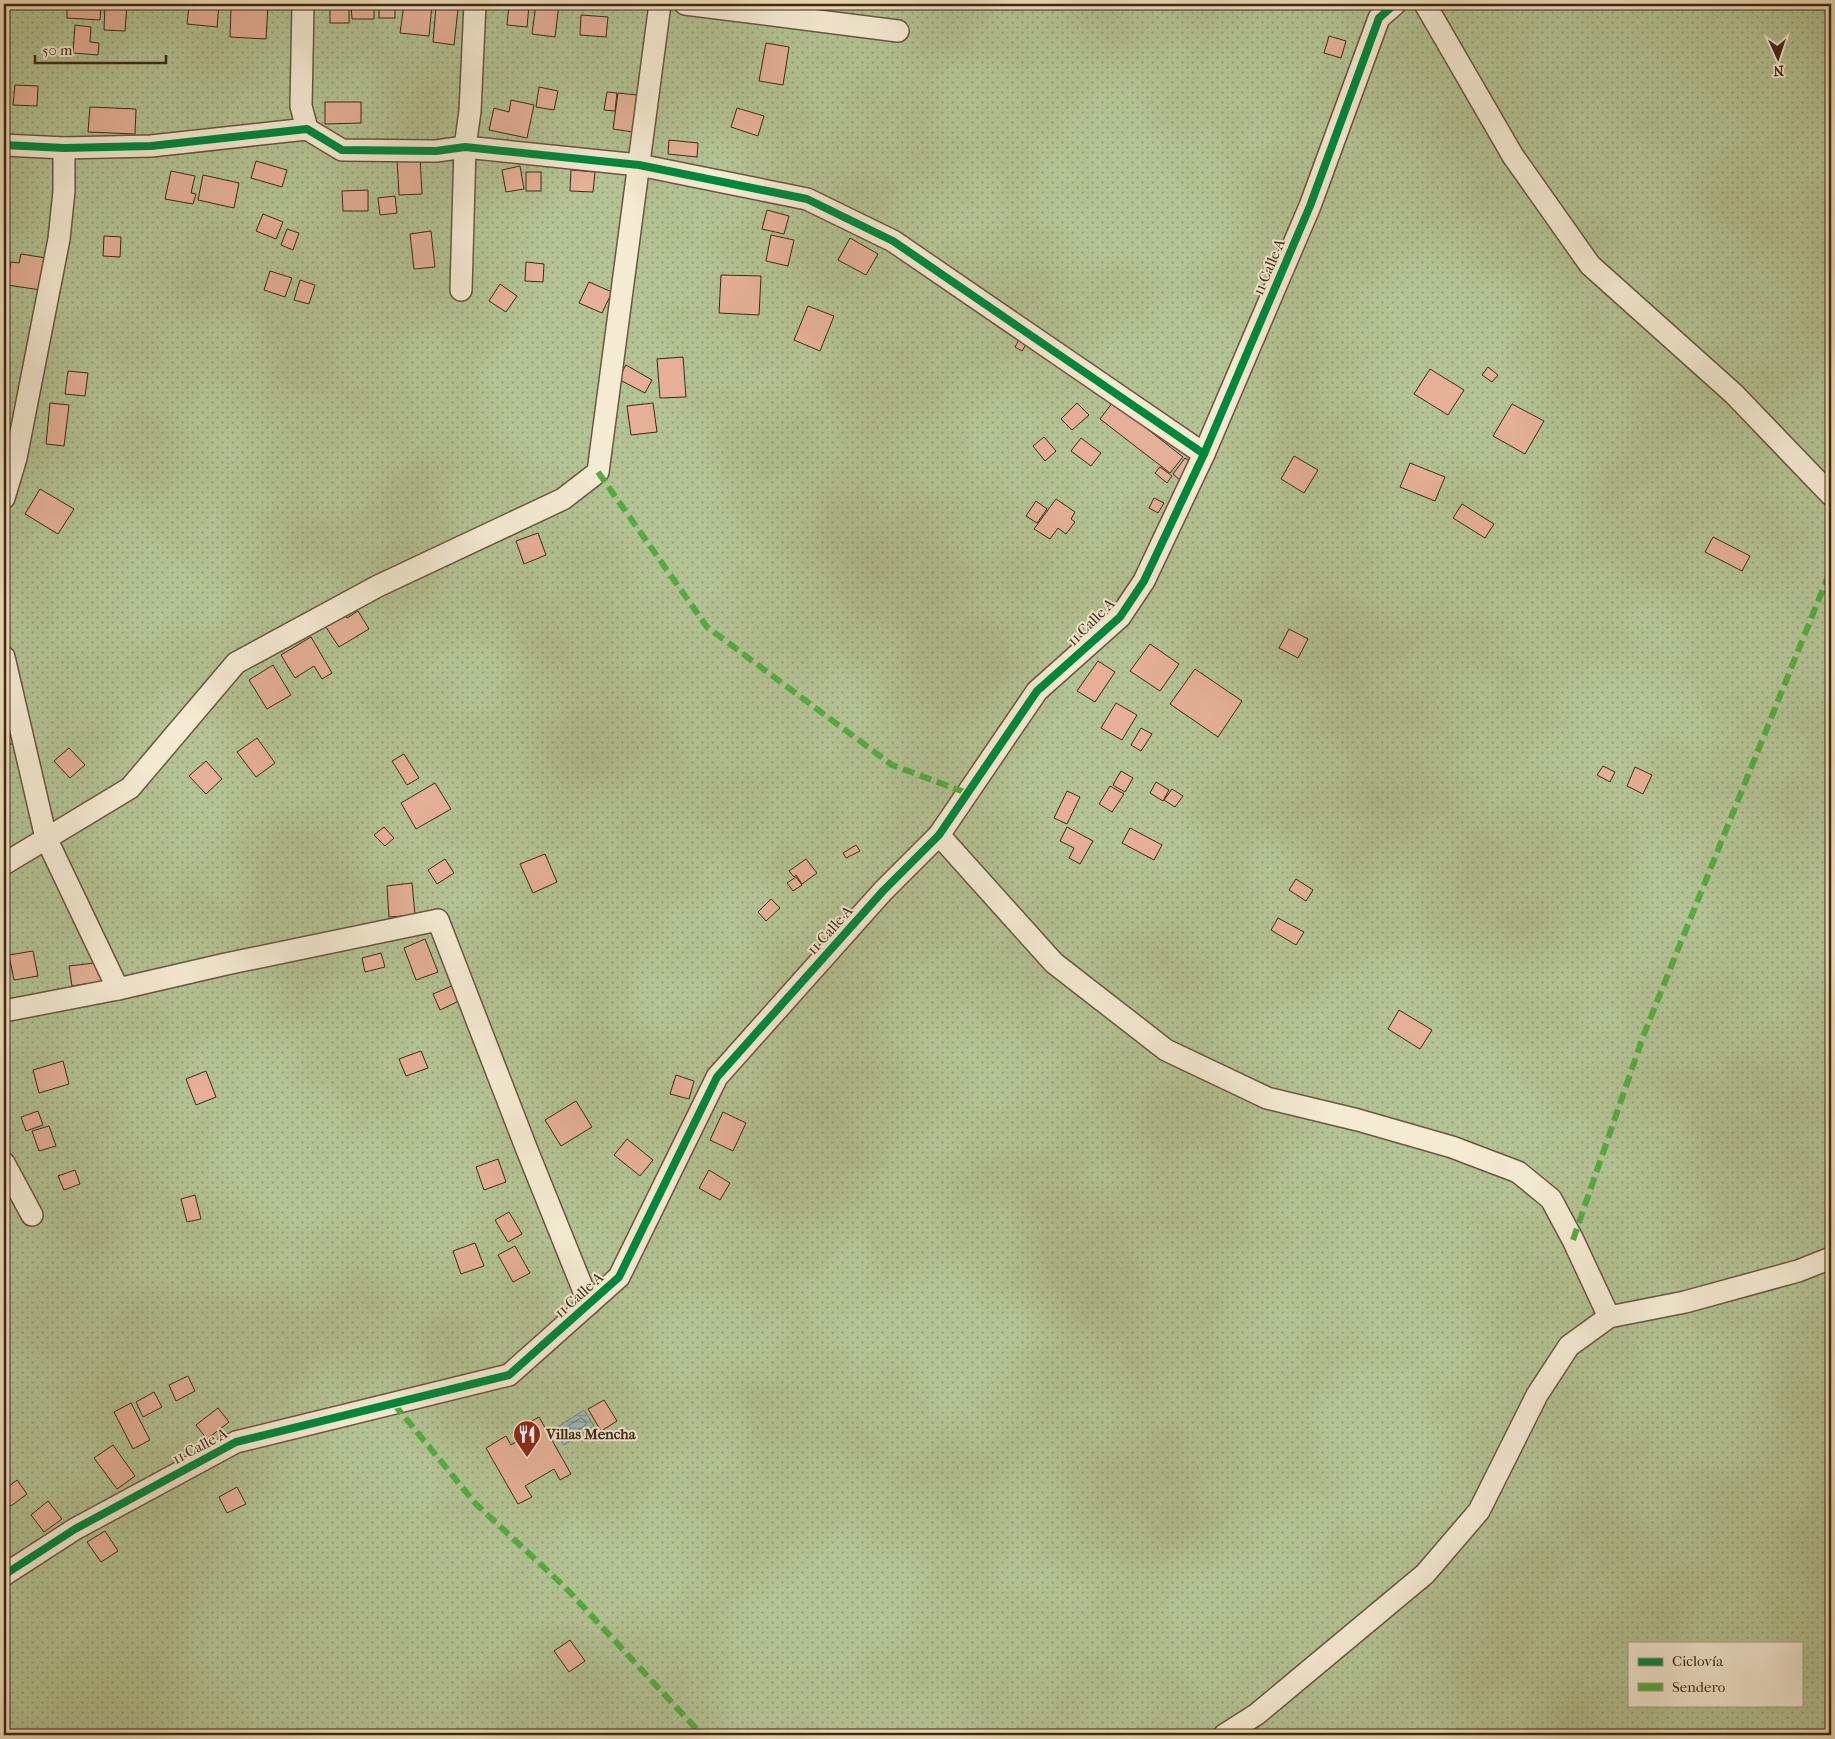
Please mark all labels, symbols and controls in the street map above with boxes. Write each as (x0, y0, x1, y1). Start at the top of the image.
scale bar (35, 32, 166, 64)
north arrow (1752, 32, 1802, 82)
text: 50 m (42, 41, 73, 59)
text: N (1773, 62, 1784, 79)
street label: 11 Calle A (1249, 236, 1289, 298)
street label: 11 Calle A (1064, 594, 1119, 649)
street label: 11 Calle A (803, 902, 857, 958)
street label: 11 Calle A (551, 1268, 607, 1322)
restaurant icon: Villas Mencha (512, 1419, 542, 1458)
street label: 11 Calle A (170, 1424, 231, 1468)
place label: Villas Mencha (545, 1425, 637, 1443)
legend (1628, 1642, 1802, 1706)
text: Ciclovía (1672, 1652, 1724, 1670)
text: Sendero (1672, 1678, 1726, 1696)

